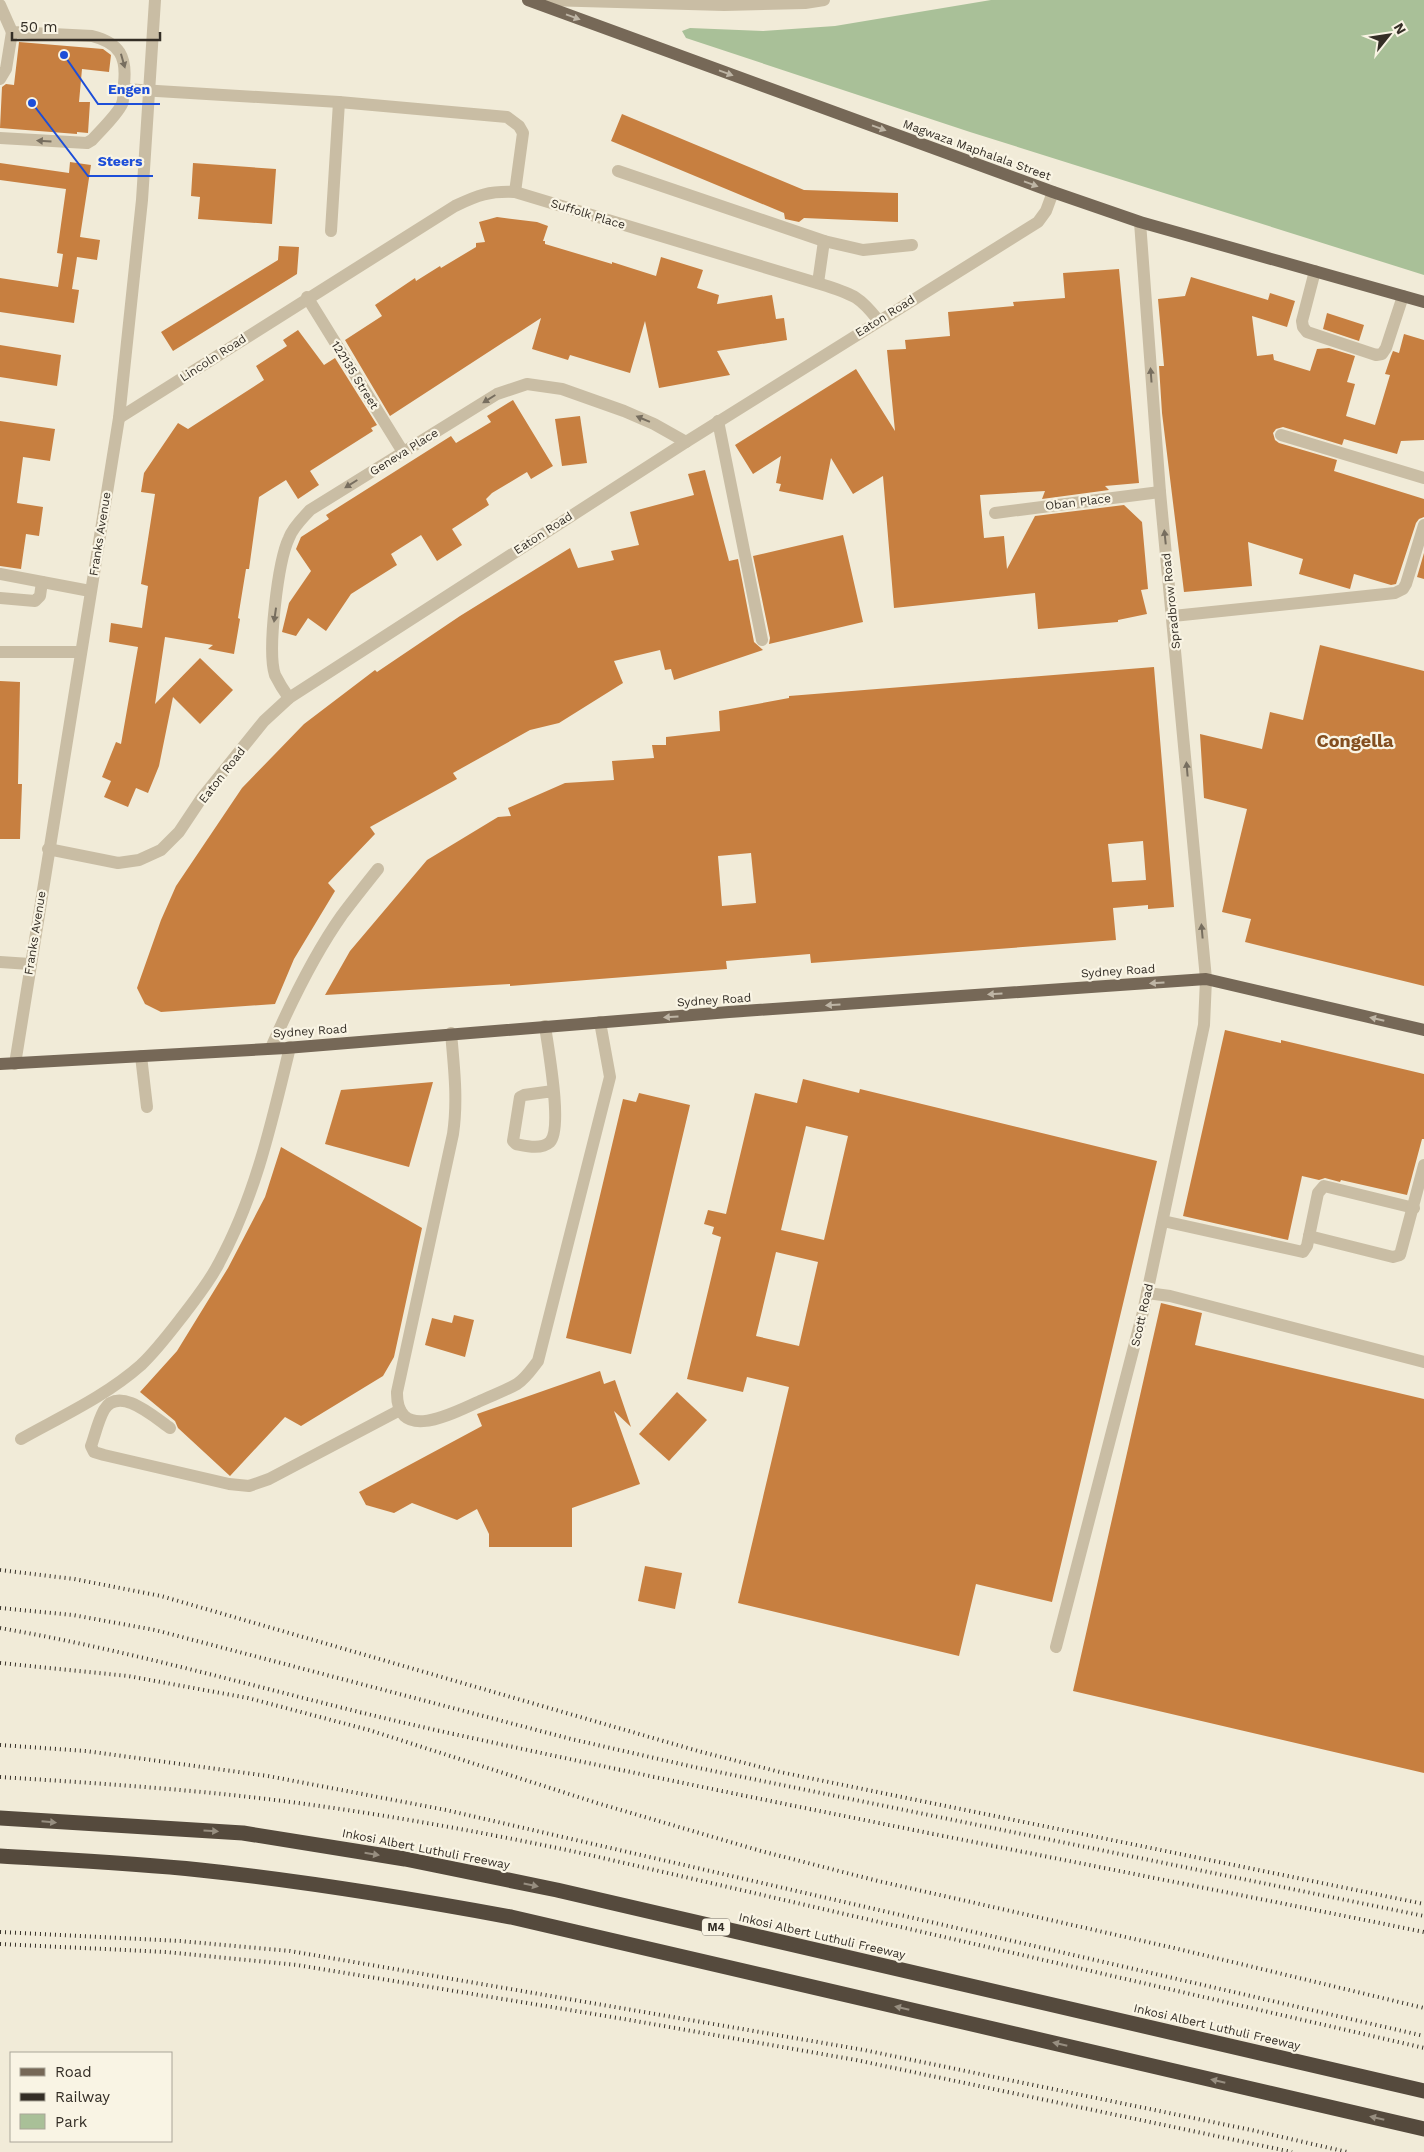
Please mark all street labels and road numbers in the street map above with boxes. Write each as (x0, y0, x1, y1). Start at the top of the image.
street label: Magwaza Maphalala Street (901, 117, 1053, 183)
street label: Suffolk Place (549, 196, 627, 232)
street label: Eaton Road (853, 292, 917, 340)
street label: Lincoln Road (177, 331, 249, 385)
street label: 122135 Street (329, 338, 381, 412)
street label: Geneva Place (367, 425, 441, 479)
street label: Franks Avenue (86, 491, 114, 577)
street label: Oban Place (1044, 491, 1112, 513)
street label: Eaton Road (511, 509, 575, 557)
street label: Spradbrow Road (1159, 552, 1183, 650)
street label: Eaton Road (196, 744, 248, 806)
street label: Franks Avenue (21, 890, 49, 976)
street label: Sydney Road (1080, 961, 1156, 981)
street label: Sydney Road (676, 990, 752, 1010)
street label: Sydney Road (272, 1021, 348, 1041)
street label: Scott Road (1128, 1282, 1156, 1348)
street label: Inkosi Albert Luthuli Freeway (341, 1826, 512, 1872)
street label: Inkosi Albert Luthuli Freeway (737, 1910, 907, 1962)
road number: M4 (702, 1918, 730, 1935)
street label: Inkosi Albert Luthuli Freeway (1132, 2001, 1302, 2053)

